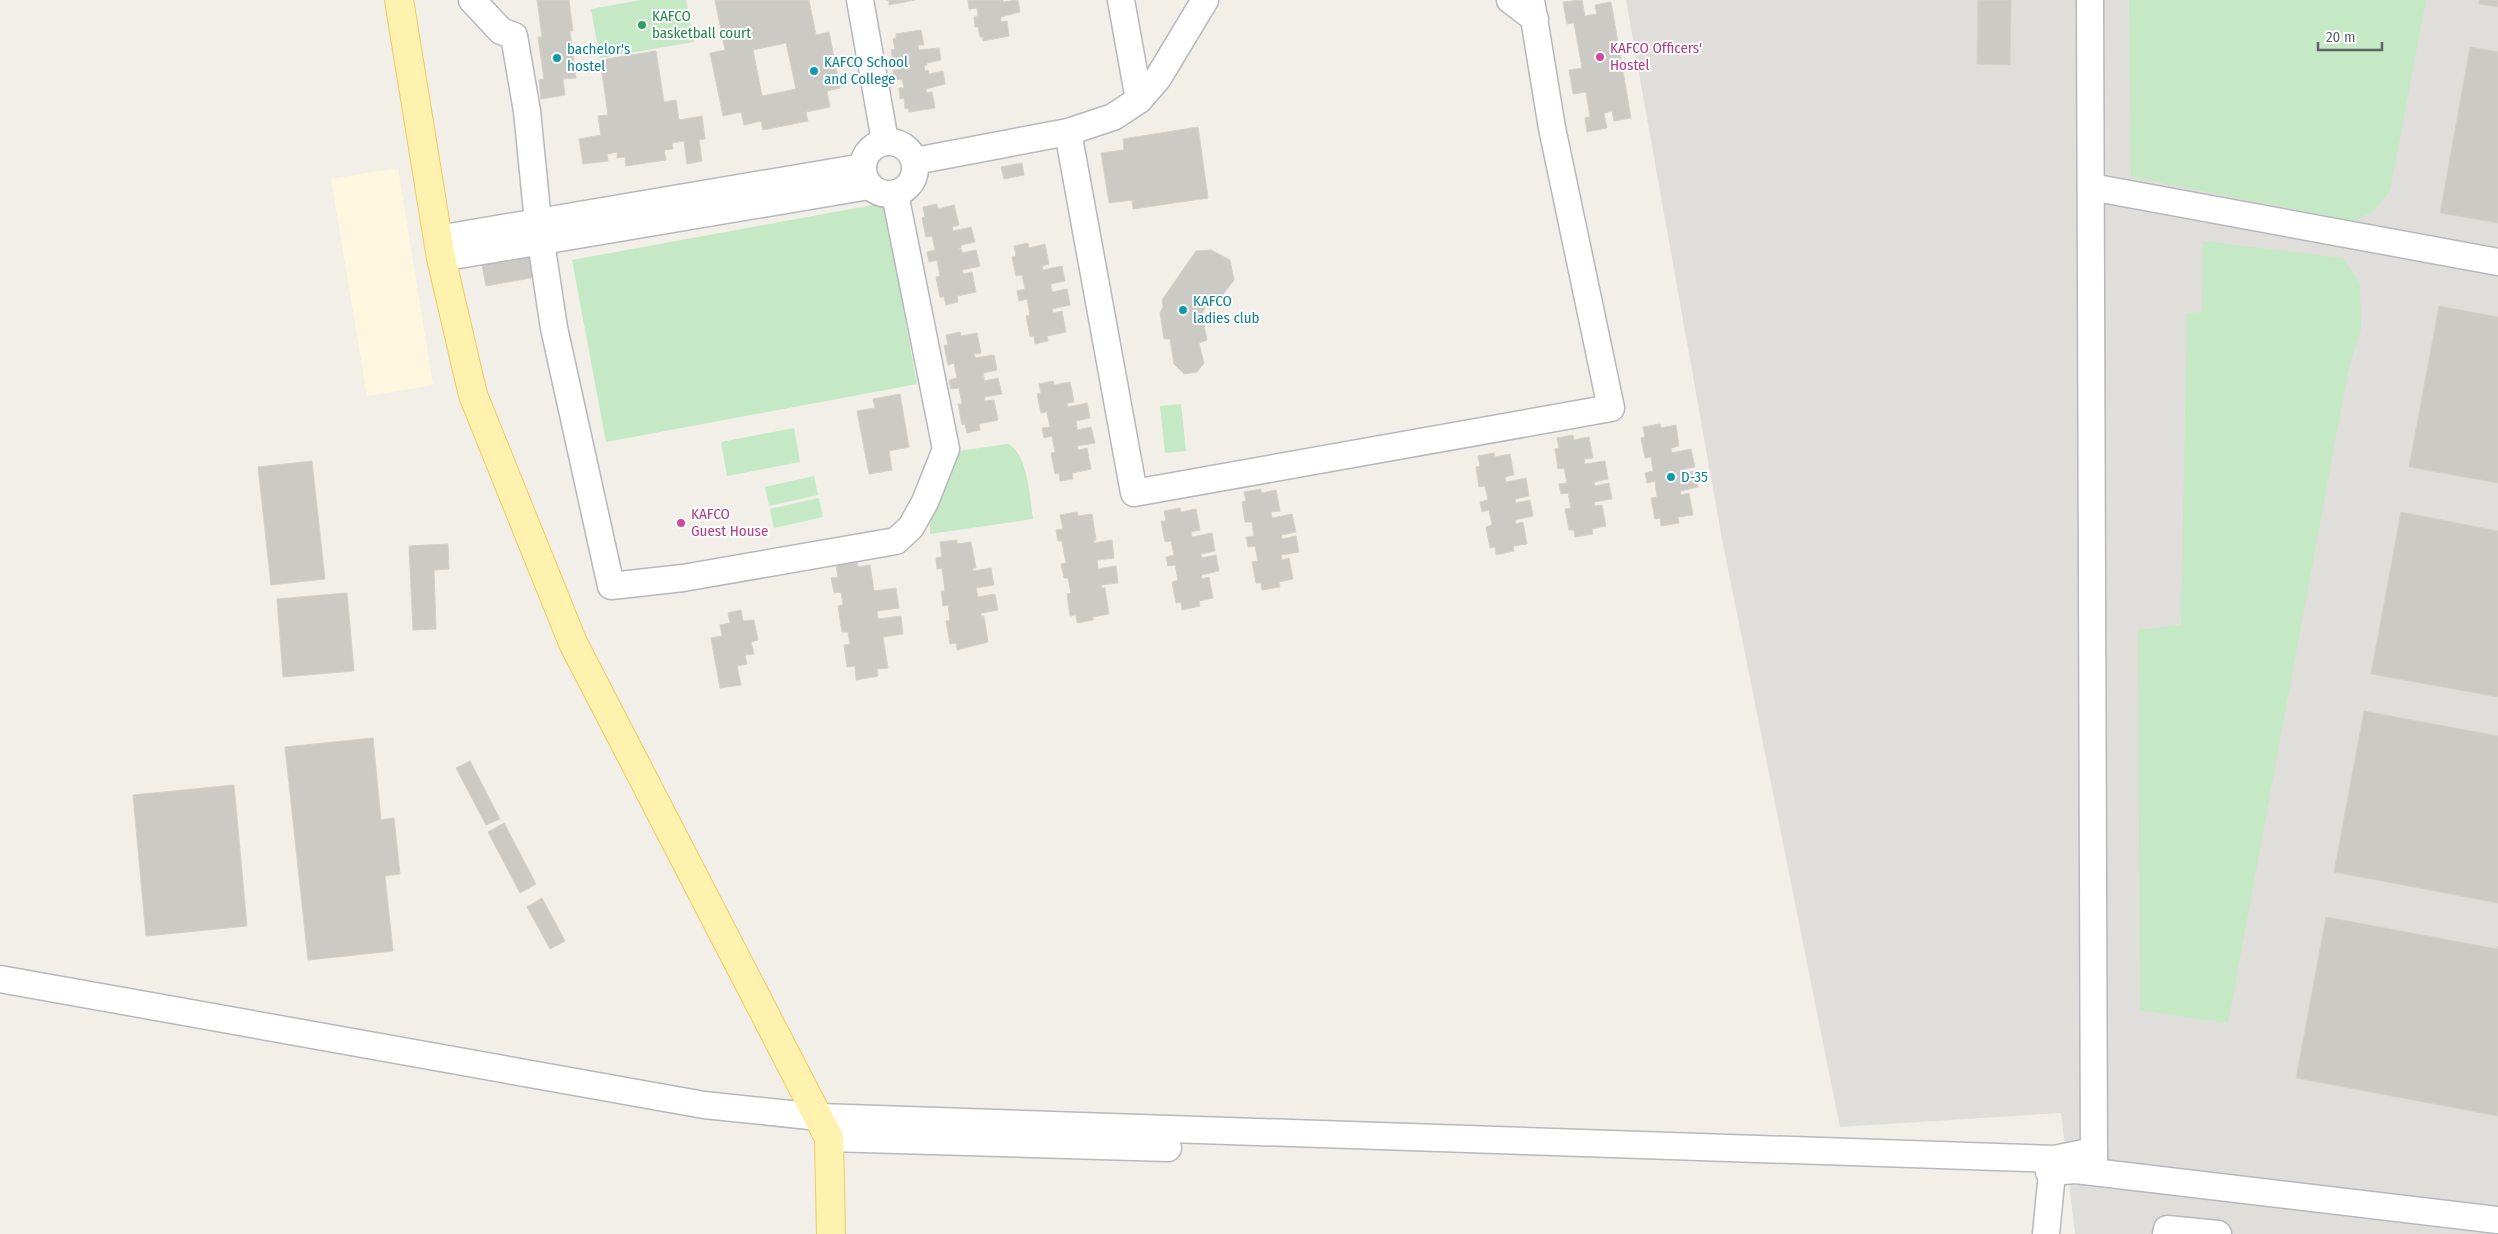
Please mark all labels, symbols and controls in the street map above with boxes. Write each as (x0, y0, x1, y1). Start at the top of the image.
place label: KAFCO basketball court (652, 7, 751, 42)
marker: KAFCO basketball court (636, 19, 648, 31)
scale bar (2318, 20, 2382, 52)
text: 20 m (2326, 28, 2356, 46)
place label: KAFCO Officers' Hostel (1610, 39, 1702, 74)
place label: bachelor's hostel (567, 40, 630, 75)
marker: KAFCO Officers' Hostel (1594, 51, 1606, 63)
marker: bachelor's hostel (551, 52, 563, 64)
place label: KAFCO School and College (824, 53, 908, 88)
marker: KAFCO School and College (808, 65, 820, 77)
place label: KAFCO ladies club (1193, 292, 1260, 327)
marker: KAFCO ladies club (1177, 304, 1189, 316)
place label: D-35 (1681, 468, 1708, 486)
marker: D-35 (1665, 471, 1677, 483)
place label: KAFCO Guest House (691, 505, 768, 540)
marker: KAFCO Guest House (675, 517, 687, 529)

